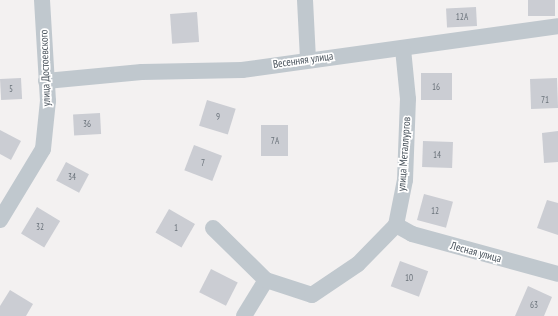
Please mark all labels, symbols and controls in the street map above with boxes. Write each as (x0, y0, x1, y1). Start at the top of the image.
house number: 12А (456, 12, 468, 22)
street label: улица Достоевского (37, 29, 53, 107)
street label: Весенняя улица (272, 49, 334, 71)
house number: 16 (432, 82, 440, 92)
house number: 5 (9, 84, 13, 94)
house number: 71 (541, 95, 549, 105)
house number: 9 (216, 112, 220, 122)
street label: улица Металлургов (395, 116, 413, 192)
house number: 36 (83, 119, 91, 129)
house number: 7А (271, 136, 279, 146)
house number: 14 (433, 150, 441, 160)
house number: 7 (201, 158, 205, 168)
house number: 34 (68, 172, 76, 182)
house number: 12 (431, 206, 439, 216)
house number: 32 (36, 222, 44, 232)
house number: 1 (174, 223, 178, 233)
street label: Лесная улица (449, 239, 503, 265)
house number: 10 (405, 273, 413, 283)
house number: 63 (530, 300, 538, 310)

